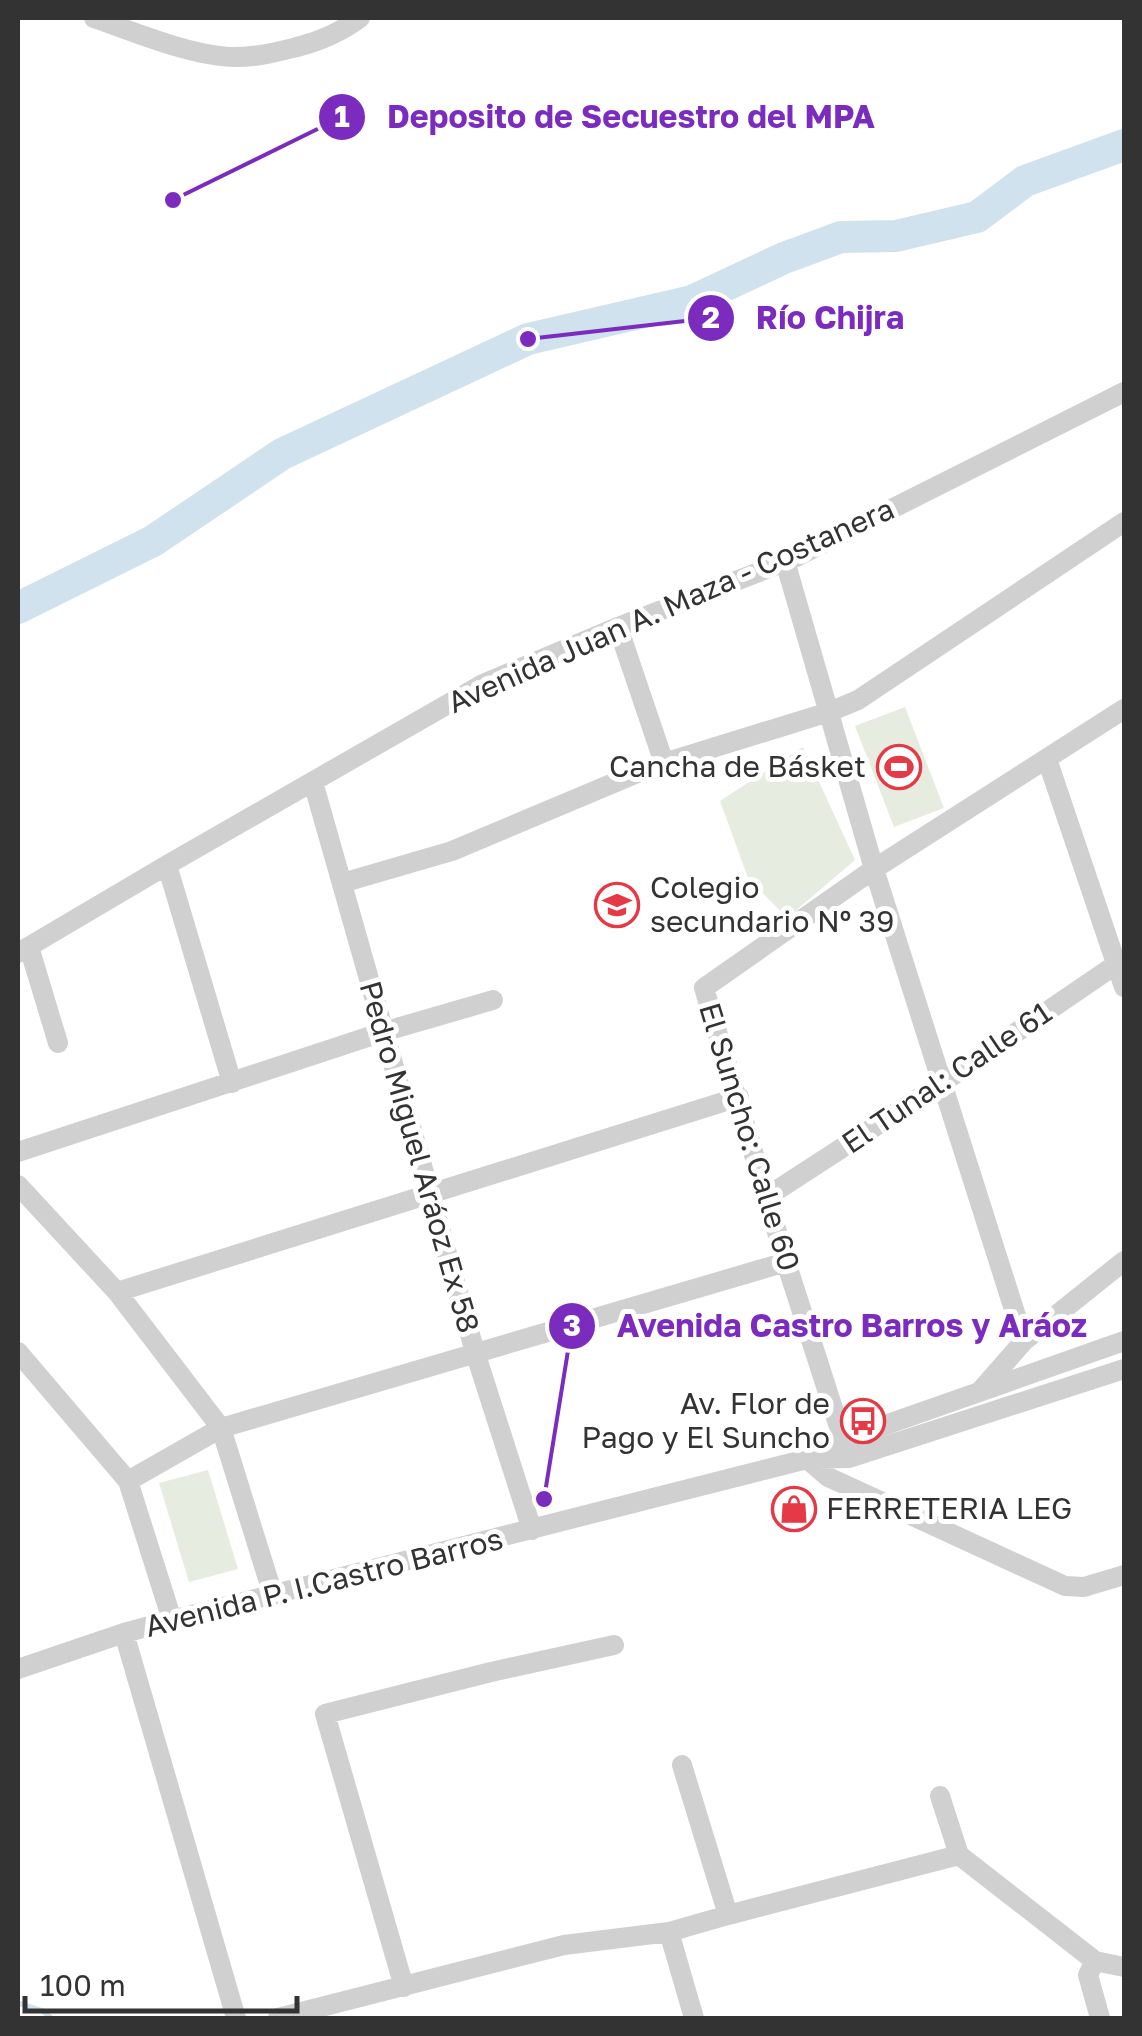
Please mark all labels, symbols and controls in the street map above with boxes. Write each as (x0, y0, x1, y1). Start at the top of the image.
callout: Deposito de Secuestro del MPA (317, 86, 895, 148)
text: Deposito de Secuestro del MPA (387, 97, 875, 135)
text: 1 (334, 98, 350, 134)
callout: Río Chijra (686, 287, 925, 349)
text: Río Chijra (756, 298, 904, 336)
text: 2 (702, 299, 720, 335)
street label: Avenida Juan A. Maza - Costanera (442, 490, 899, 720)
sports icon: Cancha de Básket (876, 744, 922, 790)
place label: Cancha de Básket (609, 748, 866, 784)
place label: Colegio secundario Nº 39 (650, 869, 894, 939)
school or university icon: Colegio secundario Nº 39 (594, 882, 640, 928)
street label: Pedro Miguel Aráoz Ex 58 (352, 977, 487, 1337)
street label: El Tunal: Calle 61 (835, 994, 1058, 1161)
street label: El Suncho: Calle 60 (692, 998, 808, 1275)
callout: Avenida Castro Barros y Aráoz (547, 1295, 1107, 1357)
text: Avenida Castro Barros y Aráoz (617, 1306, 1087, 1344)
text: 3 (563, 1307, 581, 1343)
place label: Av. Flor de Pago y El Suncho (581, 1385, 830, 1455)
bus stop icon: Av. Flor de Pago y El Suncho (840, 1398, 886, 1444)
shop icon: FERRETERIA LEG (771, 1486, 817, 1532)
place label: FERRETERIA LEG (826, 1490, 1072, 1526)
street label: Avenida P. I.Castro Barros (141, 1520, 506, 1644)
scale bar (25, 1951, 298, 2013)
text: 100 m (40, 1967, 126, 2003)

